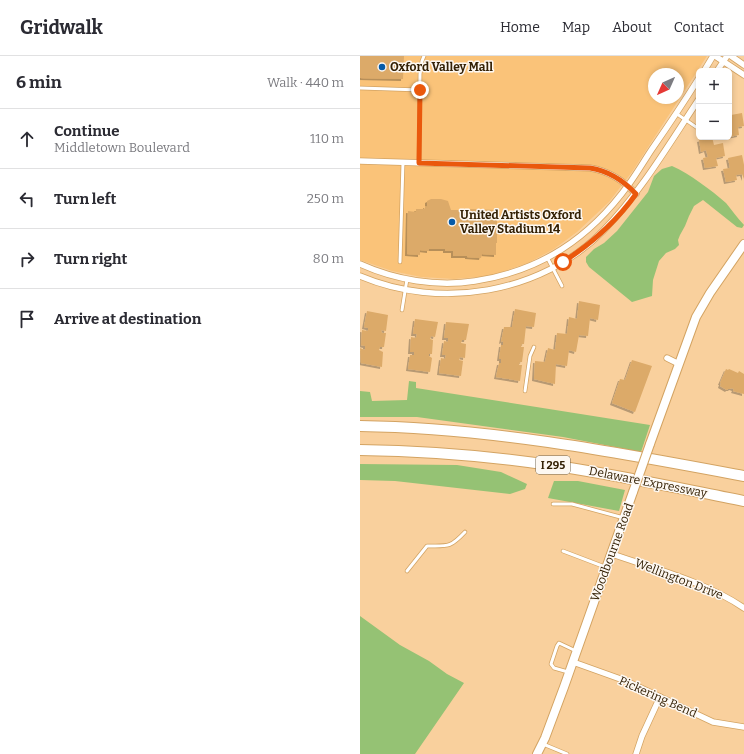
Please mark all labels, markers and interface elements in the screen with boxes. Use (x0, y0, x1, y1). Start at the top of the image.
text: Gridwalk (20, 16, 103, 39)
text: Home (500, 19, 540, 36)
text: Map (562, 19, 590, 36)
text: About (612, 19, 652, 36)
text: Contact (674, 19, 724, 36)
place label: Oxford Valley Mall (390, 60, 493, 74)
marker: Oxford Valley Mall (377, 62, 387, 72)
north arrow (648, 68, 684, 104)
map controls (696, 68, 732, 140)
button: + (696, 68, 732, 104)
text: 6 min (16, 72, 62, 93)
text: Walk · 440 m (267, 75, 344, 90)
route end (411, 81, 429, 99)
button: − (696, 104, 732, 140)
text: Continue (54, 122, 120, 140)
icon: ahead (16, 128, 38, 150)
text: 110 m (310, 131, 344, 146)
text: Middletown Boulevard (54, 140, 190, 155)
icon: left (16, 188, 38, 210)
text: Turn left (54, 190, 116, 208)
text: 250 m (307, 191, 344, 206)
place label: United Artists Oxford Valley Stadium 14 (460, 208, 582, 236)
marker: United Artists Oxford Valley Stadium 14 (447, 217, 457, 227)
icon: right (16, 248, 38, 270)
text: Turn right (54, 250, 127, 268)
text: 80 m (313, 251, 344, 266)
route start (554, 253, 572, 271)
icon: arrive (16, 308, 38, 330)
text: Arrive at destination (54, 310, 201, 328)
road number: I 295 (536, 456, 570, 474)
street label: Delaware Expressway (588, 464, 709, 500)
street label: Woodbourne Road (588, 501, 636, 603)
street label: Wellington Drive (633, 556, 725, 602)
street label: Pickering Bend (617, 674, 699, 720)

